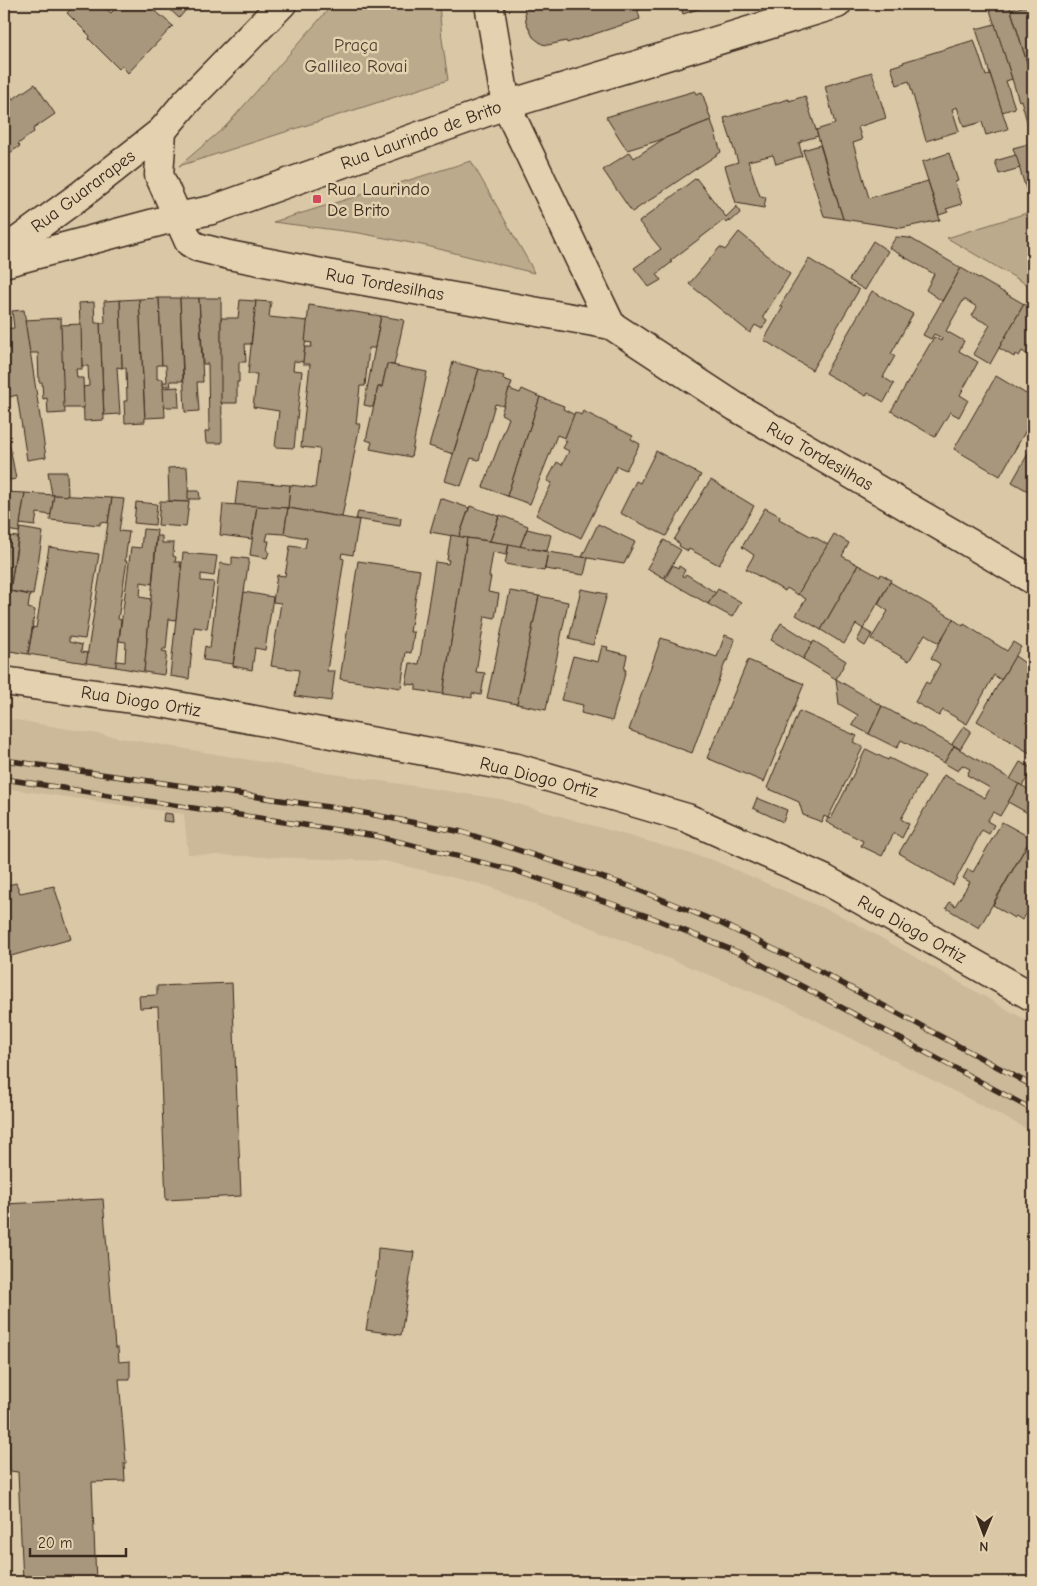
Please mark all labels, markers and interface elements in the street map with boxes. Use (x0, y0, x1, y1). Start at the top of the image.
park label: Praça Gallileo Rovai (304, 35, 408, 77)
street label: Rua Laurindo de Brito (338, 97, 505, 174)
street label: Rua Guararapes (27, 145, 139, 237)
place label: Rua Laurindo De Brito (327, 179, 430, 221)
marker: Rua Laurindo De Brito (311, 193, 323, 205)
street label: Rua Tordesilhas (324, 264, 446, 305)
street label: Rua Tordesilhas (763, 417, 877, 495)
street label: Rua Diogo Ortiz (80, 682, 203, 721)
street label: Rua Diogo Ortiz (478, 753, 600, 802)
street label: Rua Diogo Ortiz (854, 891, 970, 968)
north arrow (960, 1508, 1010, 1558)
scale bar (30, 1526, 126, 1558)
text: 20 m (38, 1534, 72, 1552)
text: N (979, 1538, 988, 1555)

